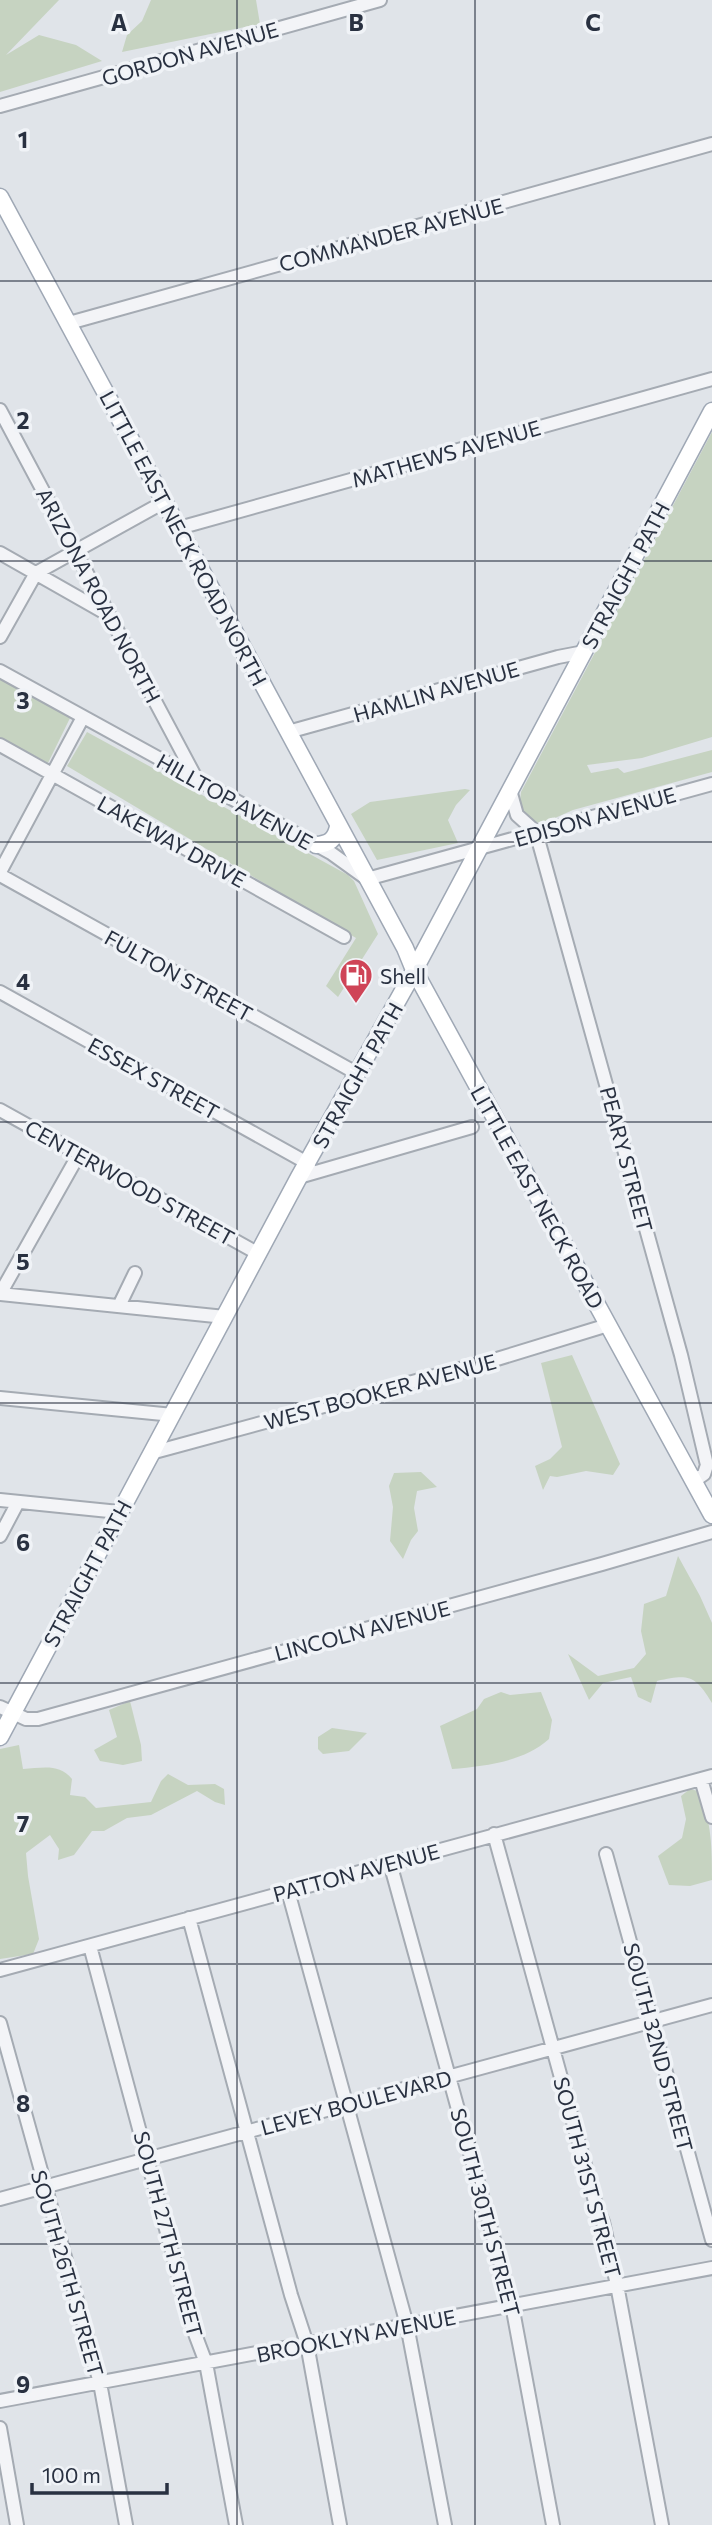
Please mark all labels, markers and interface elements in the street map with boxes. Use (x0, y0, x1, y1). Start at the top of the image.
text: B (348, 8, 364, 36)
text: C (585, 8, 601, 36)
street label: GORDON AVENUE (99, 16, 281, 90)
text: 1 (18, 125, 28, 153)
street label: COMMANDER AVENUE (276, 192, 506, 276)
street label: LITTLE EAST NECK ROAD NORTH (95, 386, 273, 690)
text: 2 (16, 406, 30, 434)
street label: MATHEWS AVENUE (349, 414, 543, 492)
street label: ARIZONA ROAD NORTH (32, 483, 166, 707)
street label: STRAIGHT PATH (576, 497, 674, 653)
street label: HAMLIN AVENUE (350, 655, 522, 727)
text: 3 (16, 686, 30, 714)
street label: HILLTOP AVENUE (153, 748, 317, 854)
street label: EDISON AVENUE (511, 781, 679, 851)
street label: LAKEWAY DRIVE (94, 790, 250, 892)
street label: FULTON STREET (101, 924, 257, 1026)
fuel station icon: Shell (337, 956, 375, 1005)
place label: Shell (380, 963, 426, 988)
text: 4 (16, 967, 30, 995)
street label: STRAIGHT PATH (307, 998, 407, 1152)
street label: ESSEX STREET (84, 1032, 224, 1124)
street label: LITTLE EAST NECK ROAD (466, 1081, 610, 1313)
street label: PEARY STREET (596, 1084, 658, 1234)
street label: CENTERWOOD STREET (21, 1114, 239, 1250)
text: 5 (16, 1247, 30, 1275)
street label: WEST BOOKER AVENUE (261, 1348, 499, 1434)
street label: STRAIGHT PATH (38, 1495, 136, 1651)
text: 6 (16, 1528, 30, 1556)
street label: LINCOLN AVENUE (272, 1595, 452, 1665)
text: 7 (17, 1809, 29, 1837)
street label: PATTON AVENUE (270, 1838, 442, 1906)
street label: SOUTH 32ND STREET (619, 1940, 699, 2154)
street label: LEVEY BOULEVARD (258, 2064, 454, 2140)
street label: SOUTH 31ST STREET (549, 2074, 627, 2280)
text: 8 (16, 2089, 30, 2117)
street label: SOUTH 30TH STREET (446, 2105, 526, 2319)
street label: SOUTH 27TH STREET (130, 2128, 208, 2340)
street label: SOUTH 26TH STREET (27, 2167, 109, 2379)
street label: BROOKLYN AVENUE (254, 2303, 458, 2367)
text: 9 (16, 2370, 30, 2398)
scale bar (32, 2452, 166, 2496)
text: 100 m (42, 2462, 101, 2487)

